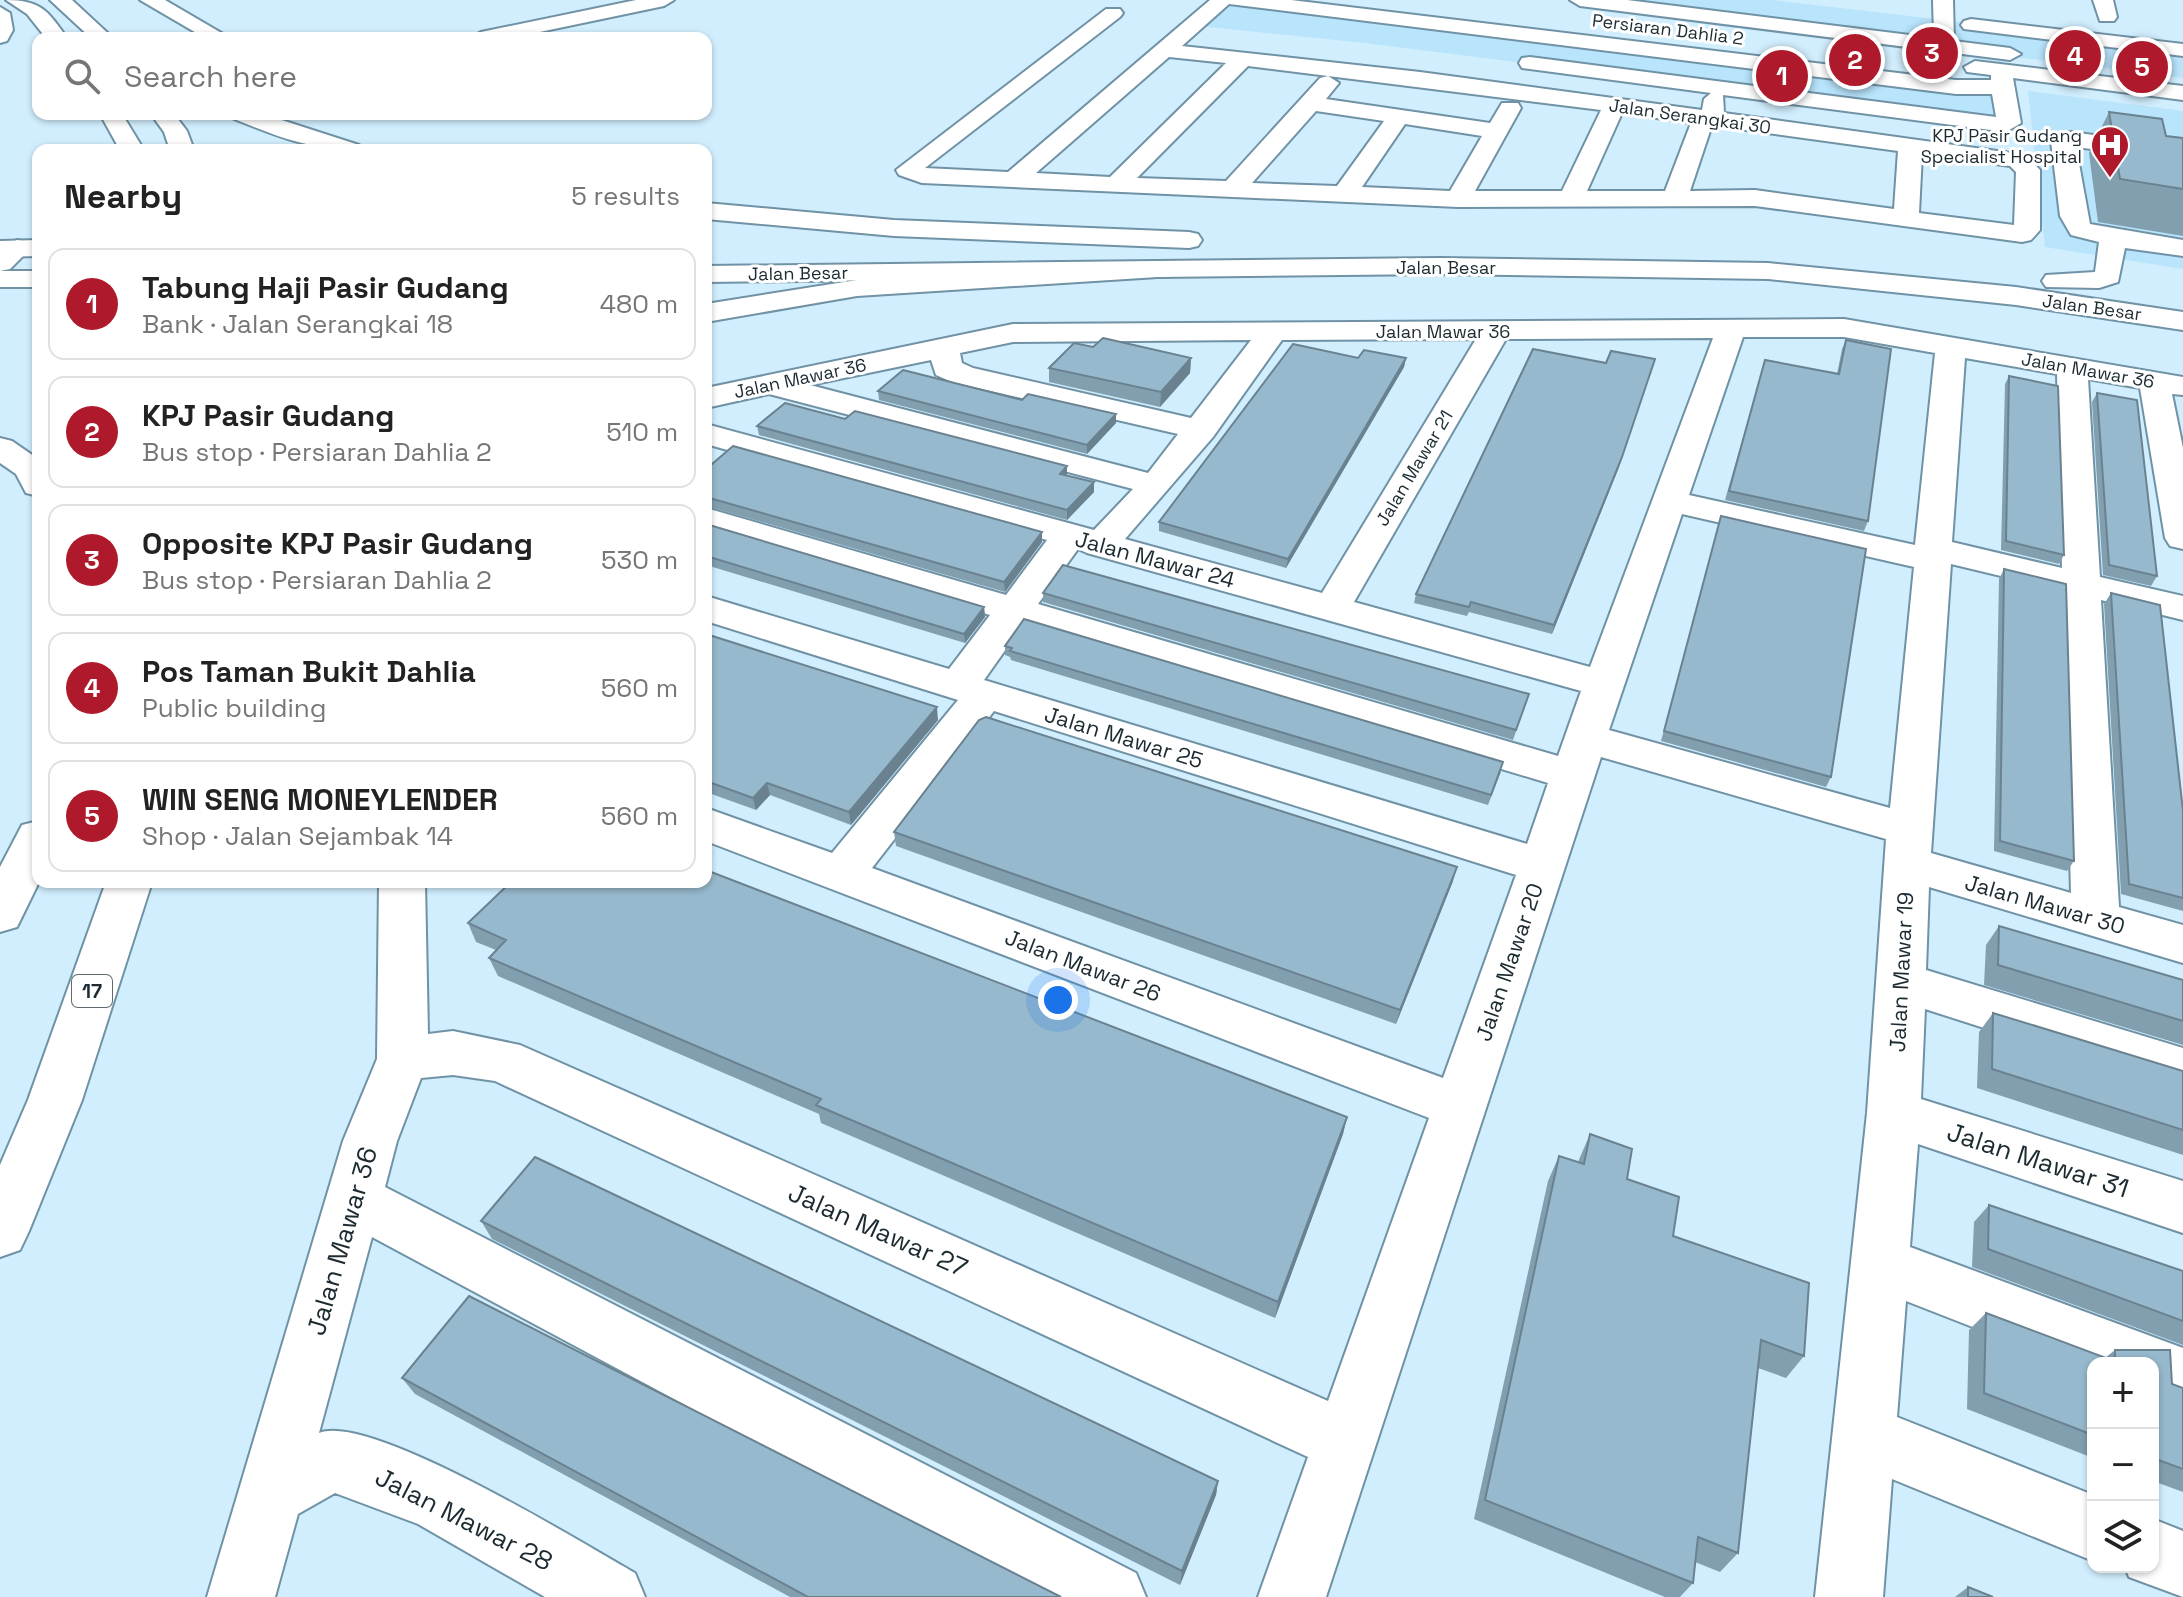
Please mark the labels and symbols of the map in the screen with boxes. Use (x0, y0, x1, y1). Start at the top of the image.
street label: Persiaran Dahlia 2 (1591, 8, 1745, 50)
pin: 3 (1906, 23, 1958, 83)
pin: 4 (2049, 26, 2101, 86)
pin: 2 (1829, 30, 1881, 90)
pin: 5 (2116, 37, 2168, 97)
pin: 1 (1756, 46, 1808, 106)
street label: Jalan Serangkai 30 (1608, 93, 1772, 139)
place label: KPJ Pasir Gudang Specialist Hospital (1921, 124, 2082, 168)
hospital icon: KPJ Pasir Gudang Specialist Hospital (2089, 124, 2131, 179)
street label: Jalan Besar (1396, 256, 1496, 279)
street label: Jalan Besar (748, 261, 848, 285)
street label: Jalan Besar (2041, 289, 2143, 325)
street label: Jalan Mawar 36 (1376, 320, 1510, 343)
street label: Jalan Mawar 36 (2020, 347, 2156, 393)
street label: Jalan Mawar 36 (732, 353, 868, 403)
street label: Jalan Mawar 21 (1370, 406, 1458, 530)
street label: Jalan Mawar 24 (1072, 524, 1238, 594)
street label: Jalan Mawar 25 (1041, 700, 1207, 774)
street label: Jalan Mawar 30 (1962, 868, 2128, 940)
street label: Jalan Mawar 20 (1469, 879, 1549, 1045)
street label: Jalan Mawar 19 (1883, 891, 1919, 1053)
street label: Jalan Mawar 26 (1001, 922, 1165, 1008)
road number: 17 (72, 975, 112, 1007)
your location (1038, 980, 1078, 1020)
street label: Jalan Mawar 31 (1943, 1115, 2133, 1205)
street label: Jalan Mawar 36 (299, 1143, 385, 1339)
street label: Jalan Mawar 27 (783, 1175, 973, 1285)
street label: Jalan Mawar 28 (370, 1460, 558, 1578)

